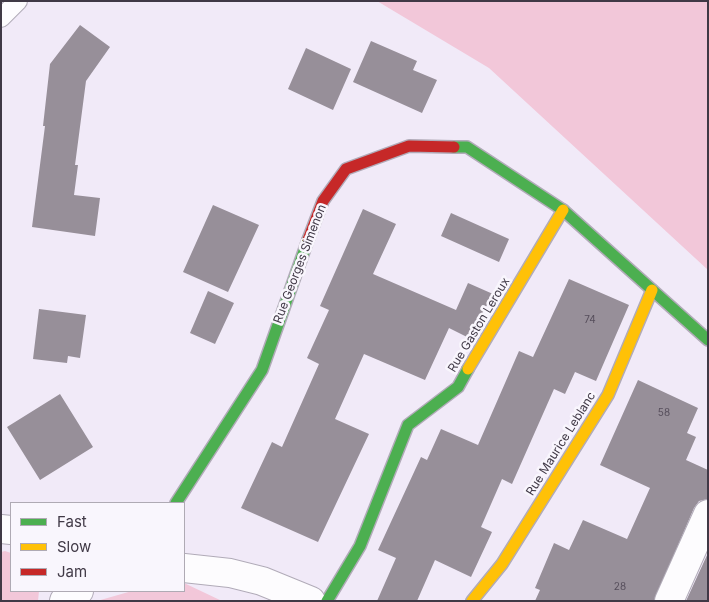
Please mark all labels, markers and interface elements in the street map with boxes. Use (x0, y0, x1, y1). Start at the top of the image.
street label: Rue Georges Simenon (271, 203, 329, 325)
street label: Rue Gaston Leroux (445, 275, 513, 375)
house number: 74 (584, 314, 596, 326)
street label: Rue Maurice Leblanc (523, 390, 599, 498)
house number: 58 (658, 407, 670, 419)
legend (10, 502, 185, 592)
text: Fast (57, 512, 87, 531)
text: Slow (57, 537, 91, 556)
text: Jam (57, 562, 87, 581)
house number: 28 (614, 581, 626, 593)

